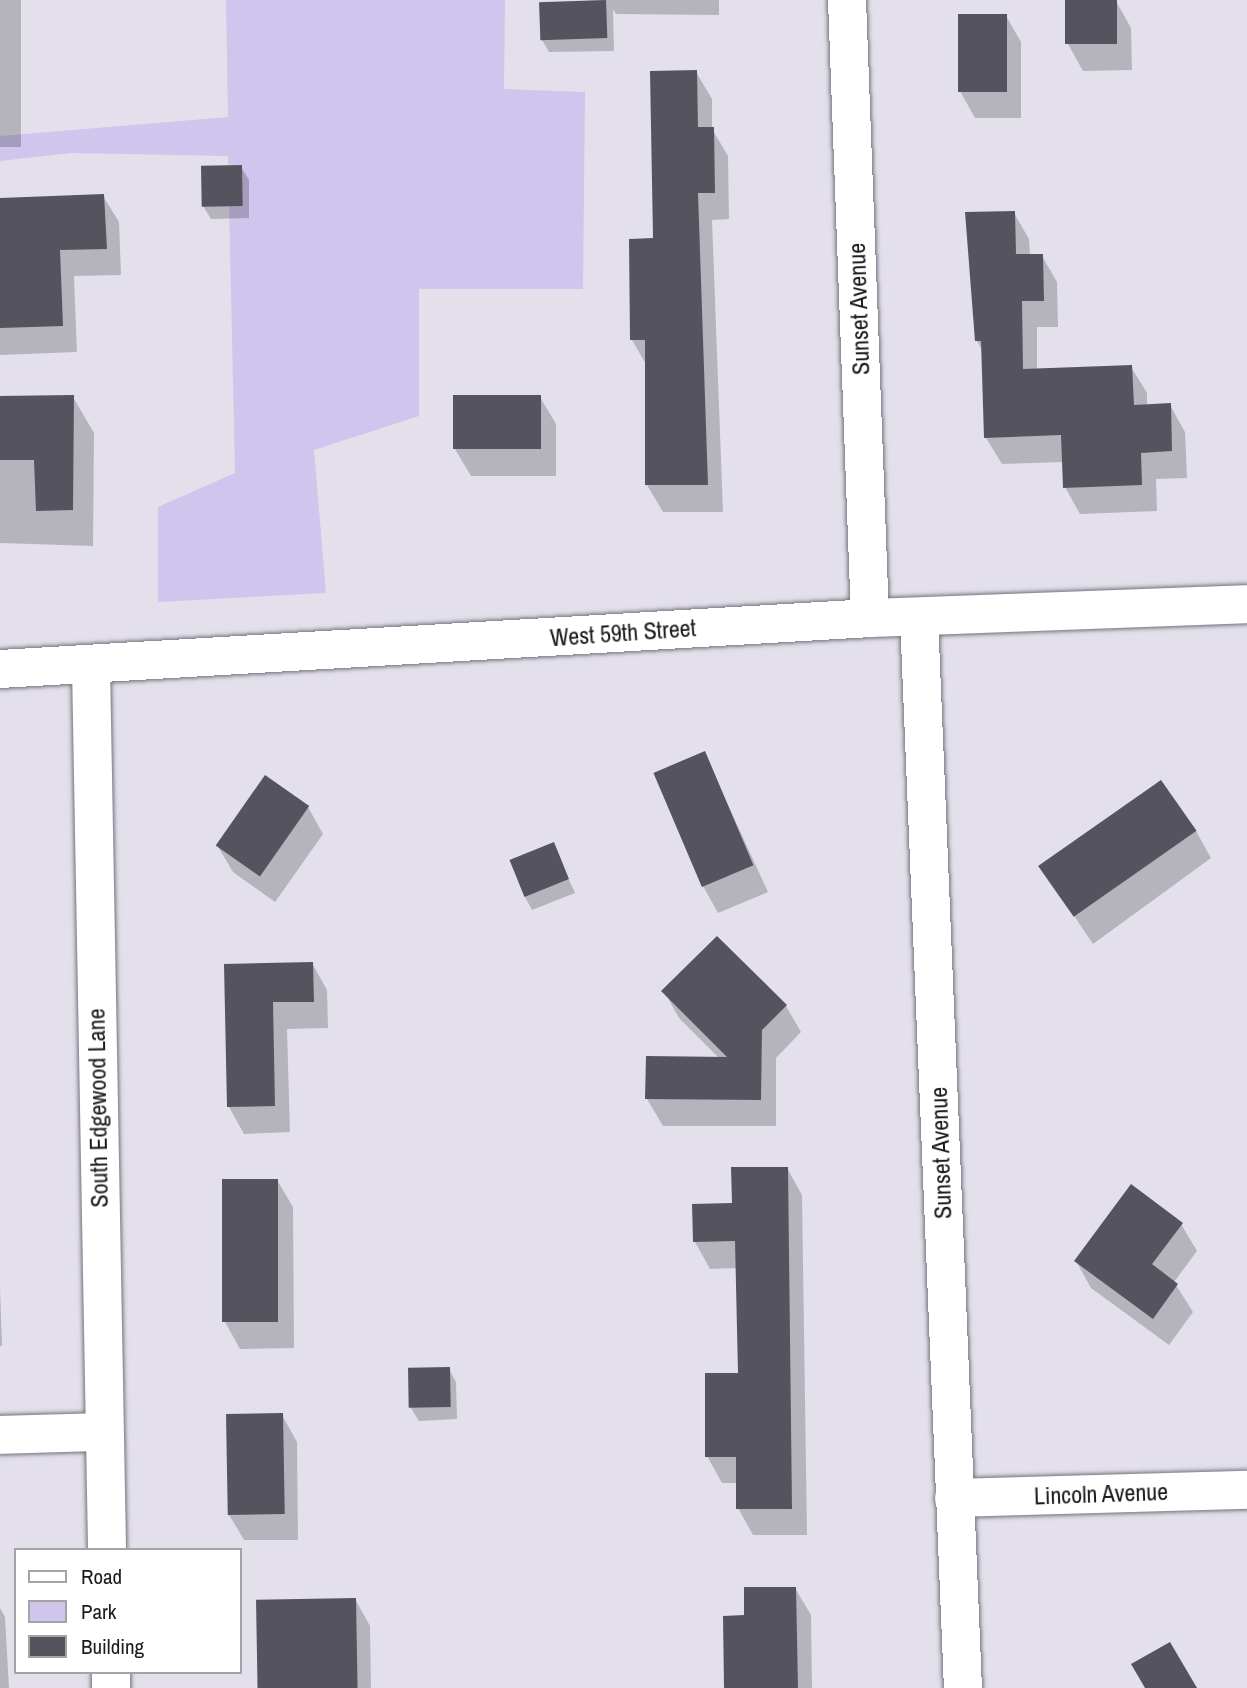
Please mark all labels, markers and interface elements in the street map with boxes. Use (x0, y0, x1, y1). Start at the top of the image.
street label: Sunset Avenue (842, 242, 876, 376)
street label: West 59th Street (549, 614, 697, 652)
street label: South Edgewood Lane (82, 1008, 114, 1208)
street label: Sunset Avenue (924, 1086, 958, 1220)
street label: Lincoln Avenue (1033, 1477, 1169, 1511)
legend (14, 1548, 242, 1674)
text: Road (81, 1562, 122, 1591)
text: Park (81, 1597, 116, 1626)
text: Building (81, 1632, 144, 1661)

